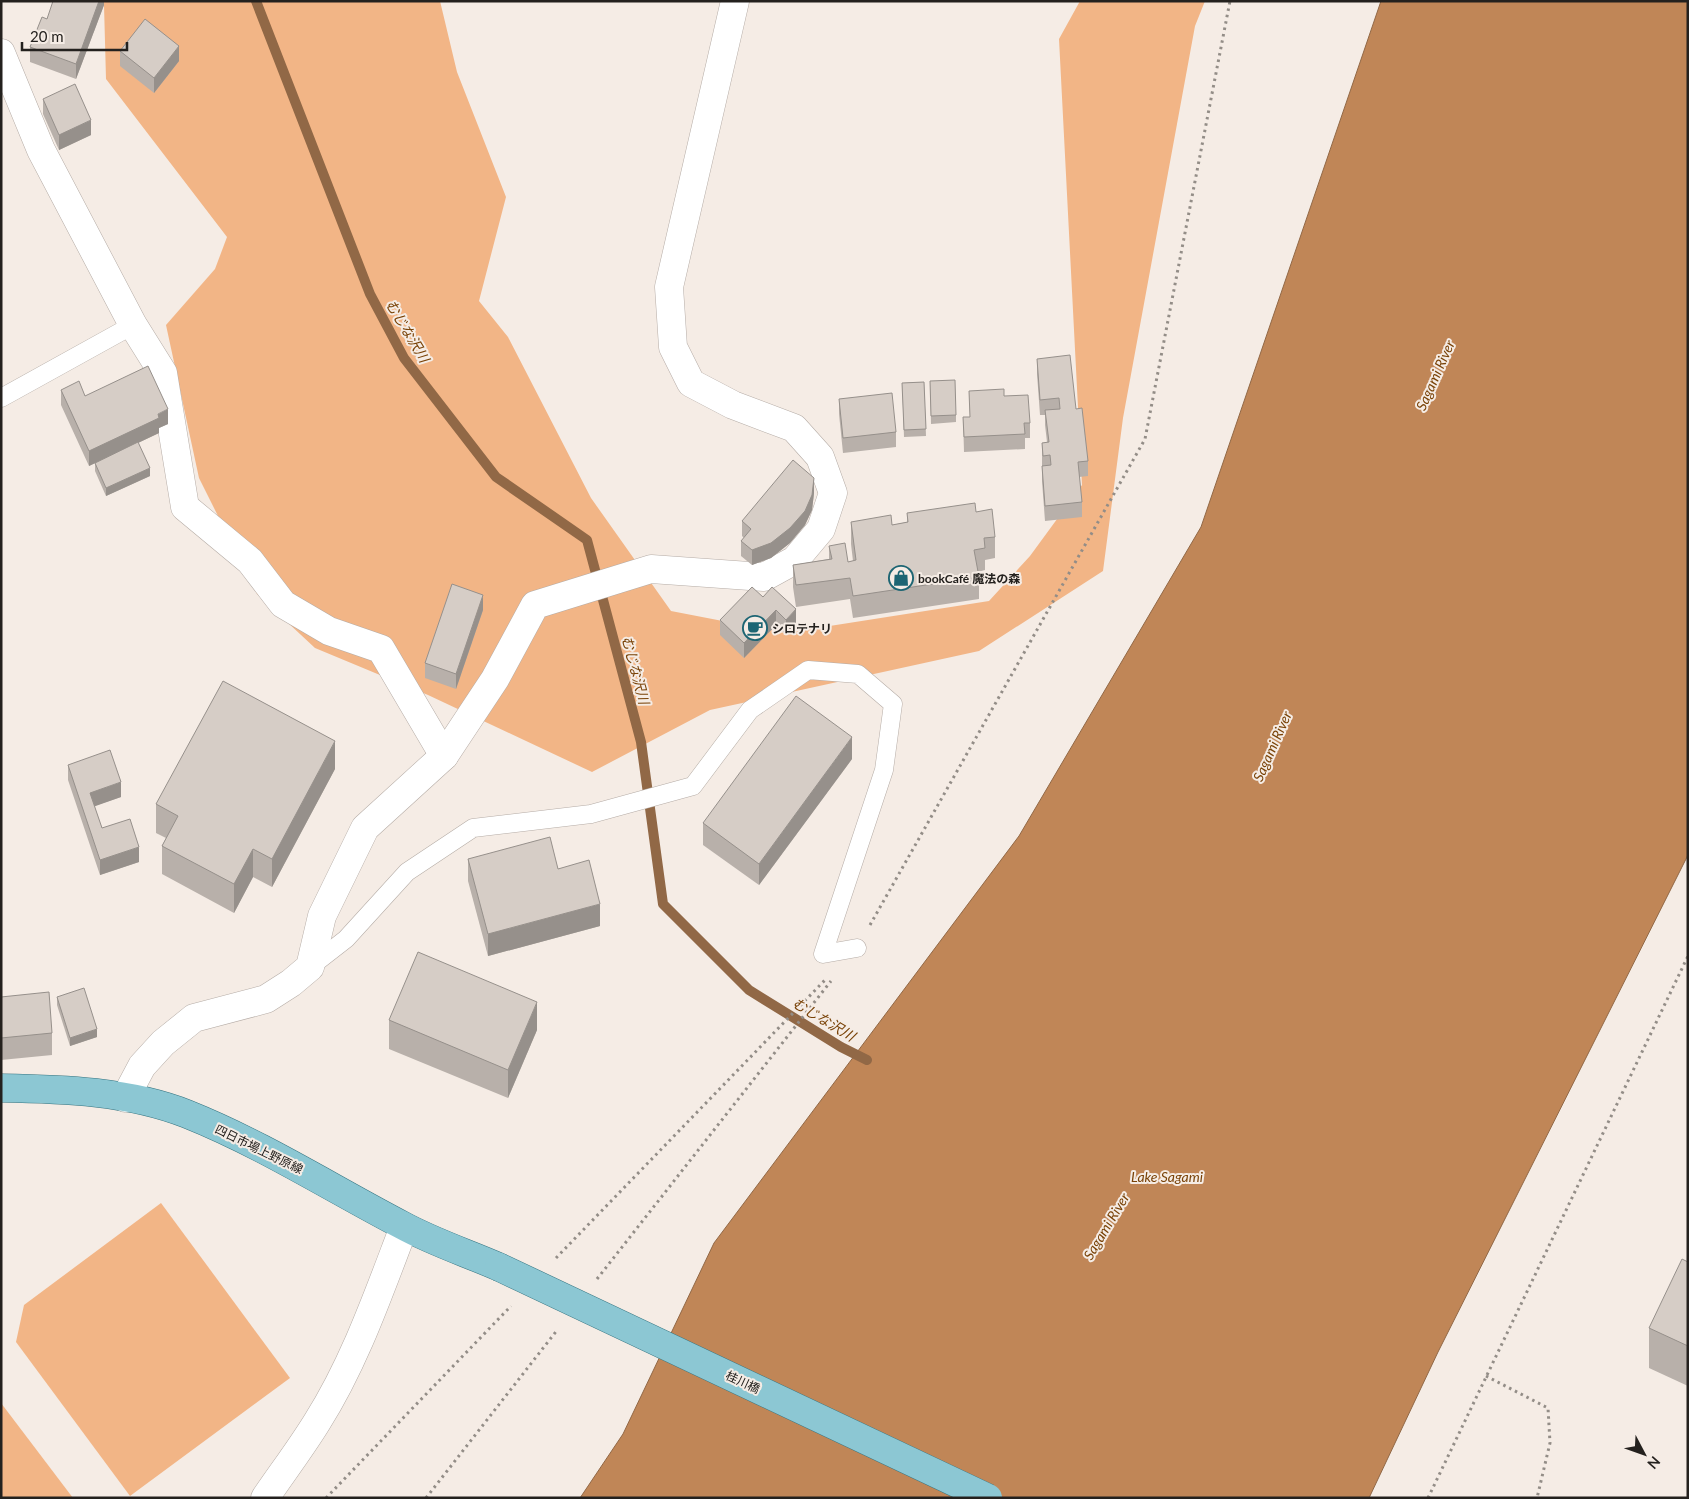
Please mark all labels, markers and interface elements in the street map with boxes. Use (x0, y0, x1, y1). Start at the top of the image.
scale bar (22, 20, 128, 52)
text: 20 m (30, 27, 64, 45)
water label: むじな沢川 (383, 297, 434, 367)
water label: Sagami River (1412, 337, 1458, 413)
shop icon: bookCafé 魔法の森 (888, 565, 914, 591)
place label: bookCafé 魔法の森 (918, 571, 1020, 586)
cafe icon: シロテナリ (742, 615, 768, 641)
place label: シロテナリ (772, 621, 832, 636)
water label: むじな沢川 (619, 634, 654, 708)
water label: Sagami River (1249, 708, 1295, 784)
water label: むじな沢川 (790, 994, 860, 1045)
street label: 四日市場上野原線 (213, 1121, 305, 1177)
water label: Lake Sagami (1131, 1168, 1204, 1185)
water label: Sagami River (1079, 1189, 1133, 1262)
street label: 桂川橋 (724, 1368, 762, 1396)
north arrow (1619, 1429, 1669, 1479)
text: N (1644, 1453, 1664, 1473)

